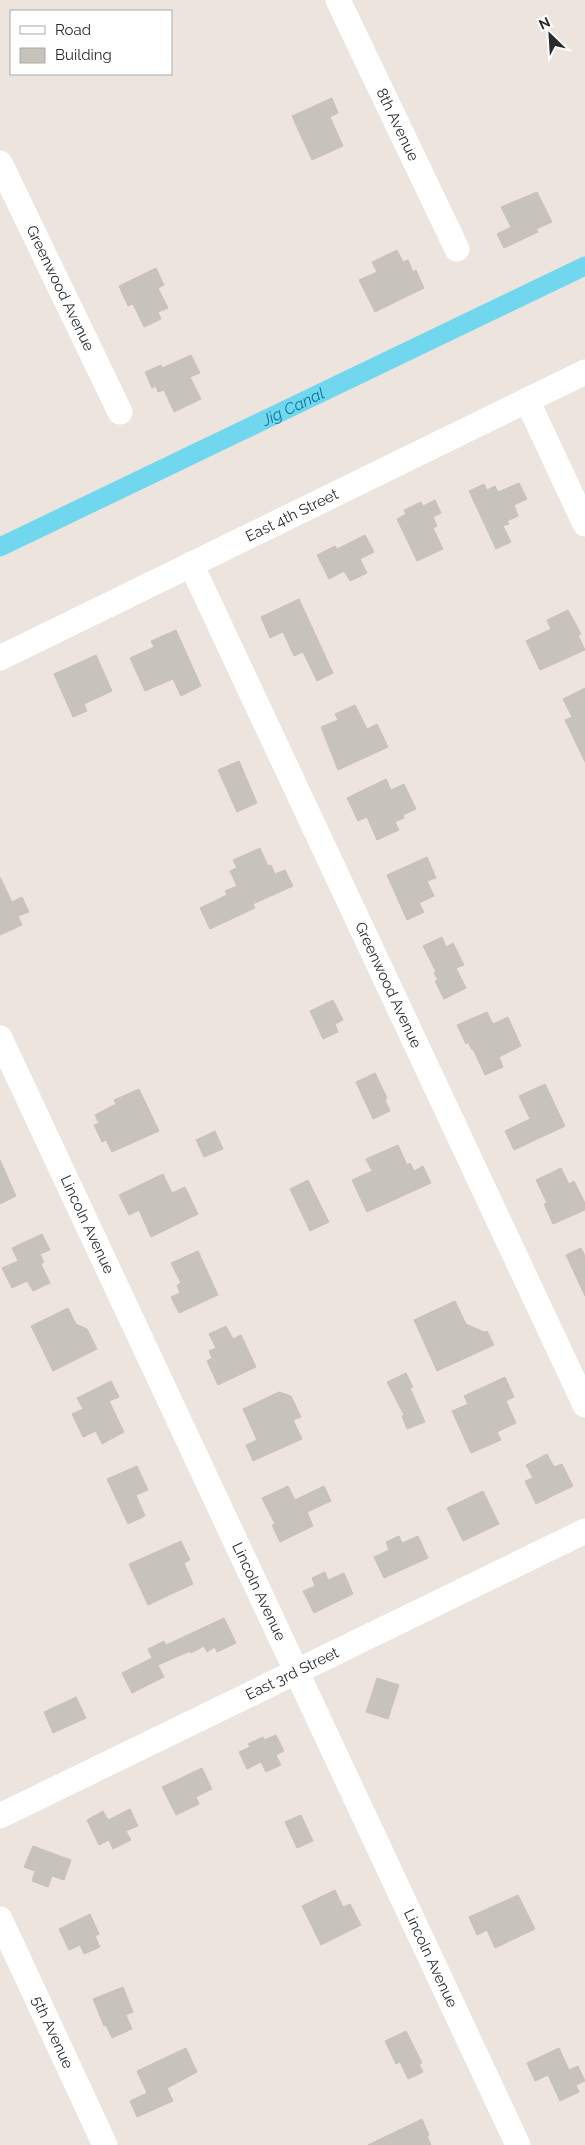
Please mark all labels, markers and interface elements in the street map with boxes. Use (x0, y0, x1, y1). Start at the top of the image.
legend (10, 10, 172, 75)
north arrow (525, 10, 575, 60)
text: N (536, 14, 553, 33)
text: Road (55, 21, 91, 39)
text: Building (55, 46, 112, 64)
street label: 8th Avenue (372, 85, 423, 164)
street label: Greenwood Avenue (22, 223, 98, 354)
water label: Jig Canal (258, 384, 328, 430)
street label: East 4th Street (243, 485, 341, 545)
street label: Greenwood Avenue (351, 919, 426, 1051)
street label: Lincoln Avenue (57, 1172, 118, 1277)
street label: Lincoln Avenue (228, 1539, 290, 1644)
street label: East 3rd Street (243, 1643, 342, 1704)
street label: Lincoln Avenue (400, 1906, 461, 2011)
street label: 5th Avenue (28, 1993, 77, 2072)

